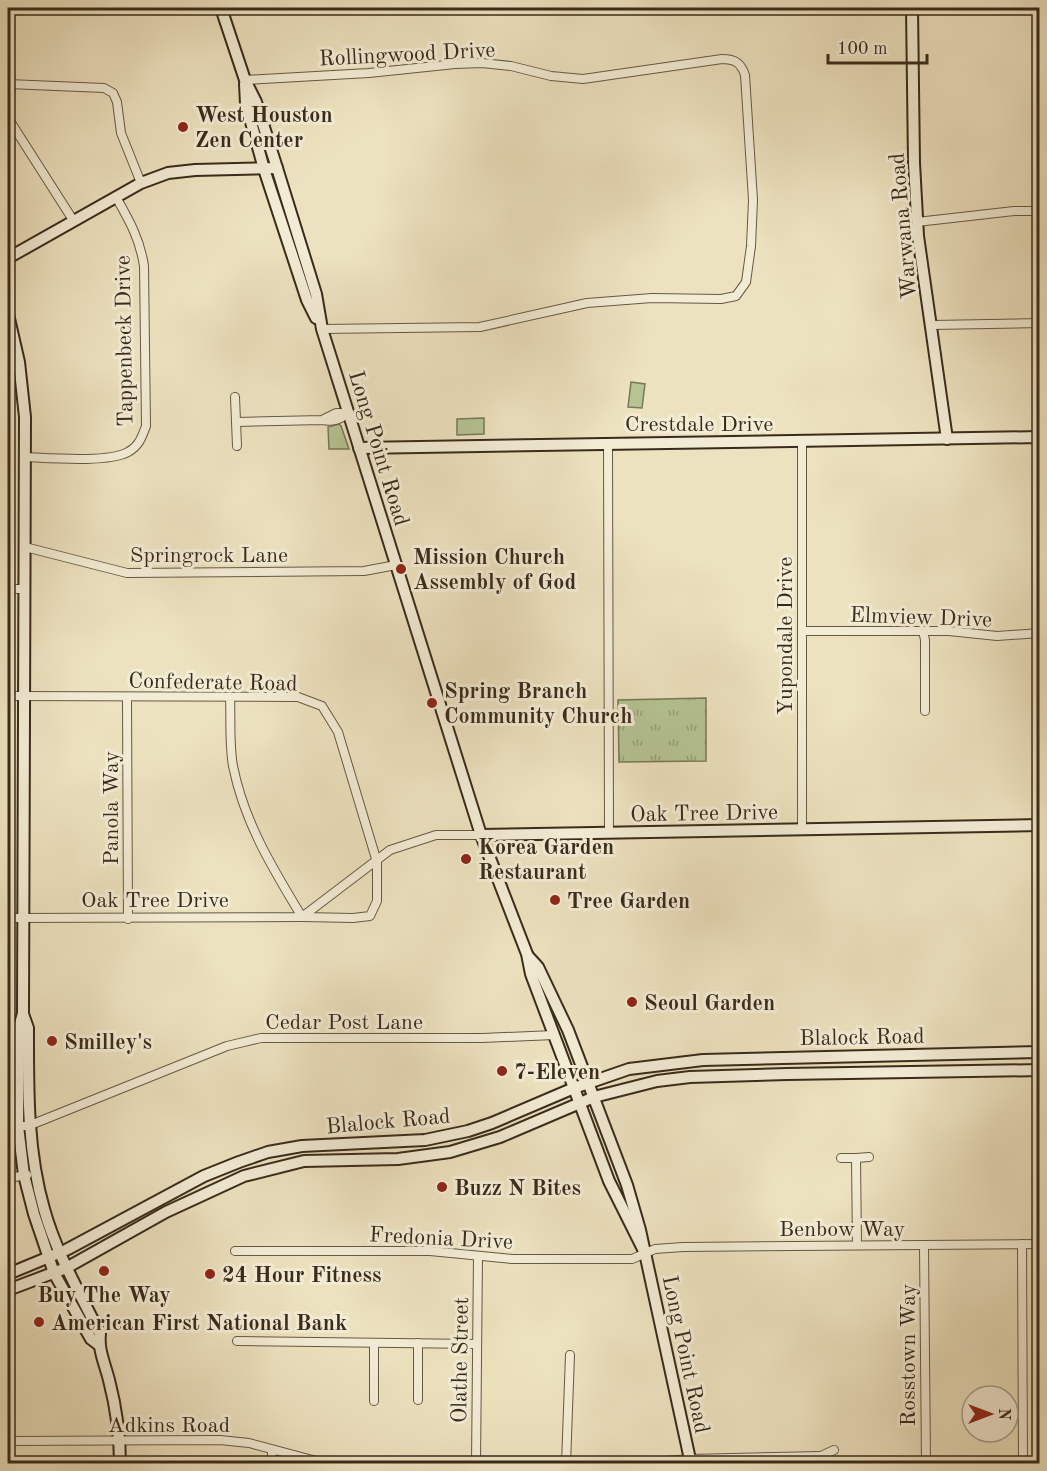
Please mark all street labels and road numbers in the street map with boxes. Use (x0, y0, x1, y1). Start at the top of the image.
street label: Rollingwood Drive (318, 39, 496, 71)
street label: Warwana Road (887, 152, 921, 300)
street label: Tappenbeck Drive (113, 255, 137, 427)
street label: Long Point Road (344, 368, 412, 529)
street label: Crestdale Drive (625, 414, 773, 436)
street label: Springrock Lane (130, 545, 288, 567)
street label: Yupondale Drive (775, 557, 797, 715)
street label: Elmview Drive (849, 605, 992, 631)
street label: Confederate Road (128, 671, 298, 695)
street label: Panola Way (101, 750, 123, 865)
street label: Oak Tree Drive (630, 802, 778, 826)
street label: Oak Tree Drive (81, 890, 229, 912)
street label: Cedar Post Lane (265, 1012, 423, 1034)
street label: Blalock Road (799, 1026, 925, 1050)
street label: Blalock Road (325, 1106, 451, 1138)
street label: Benbow Way (779, 1219, 905, 1241)
street label: Fredonia Drive (368, 1224, 513, 1254)
street label: Long Point Road (658, 1273, 713, 1435)
street label: Rosstown Way (898, 1283, 920, 1427)
street label: Olathe Street (449, 1297, 473, 1423)
street label: Adkins Road (108, 1415, 230, 1437)

